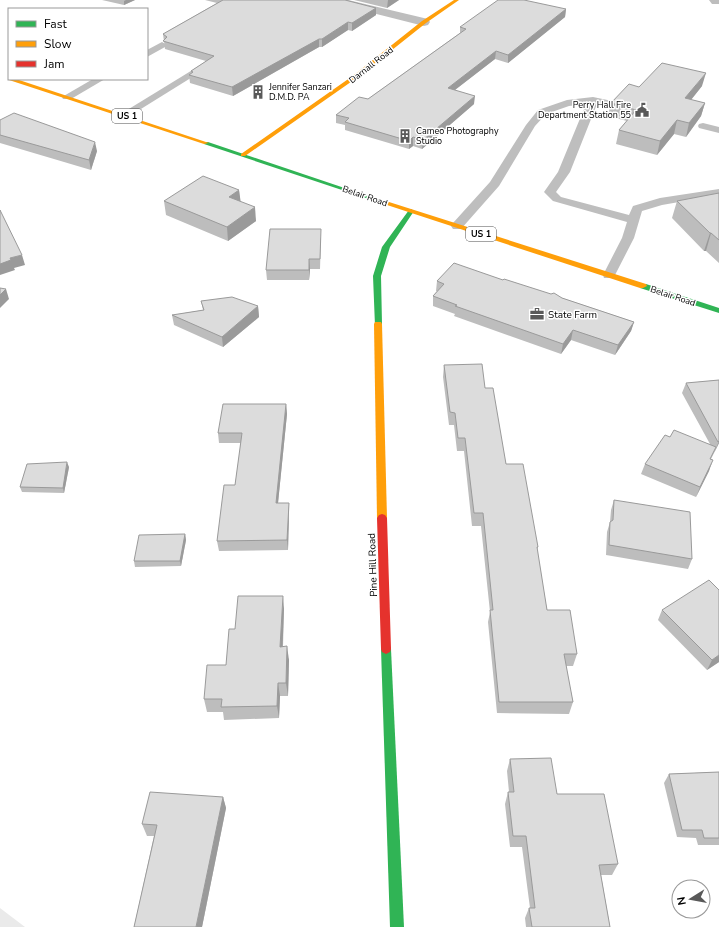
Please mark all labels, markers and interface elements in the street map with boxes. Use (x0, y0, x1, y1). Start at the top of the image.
legend (8, 8, 148, 80)
text: Fast (44, 16, 67, 32)
text: Slow (44, 36, 72, 52)
street label: Darnall Road (346, 44, 396, 86)
text: Jam (43, 56, 65, 72)
place label: Jennifer Sanzari D.M.D. PA (268, 81, 332, 103)
building icon: Jennifer Sanzari D.M.D. PA (250, 84, 266, 100)
place label: Perry Hall Fire Department Station 55 (538, 99, 631, 121)
public building icon: Perry Hall Fire Department Station 55 (634, 102, 650, 118)
road number: US 1 (112, 109, 142, 123)
place label: Cameo Photography Studio (416, 125, 499, 147)
building icon: Cameo Photography Studio (397, 128, 413, 144)
street label: Belair Road (341, 183, 389, 209)
road number: US 1 (466, 227, 496, 241)
street label: Belair Road (649, 283, 697, 309)
office icon: State Farm (529, 306, 545, 322)
place label: State Farm (548, 308, 597, 322)
street label: Pine Hill Road (365, 533, 381, 597)
north arrow (671, 879, 711, 919)
text: N (674, 895, 690, 906)

